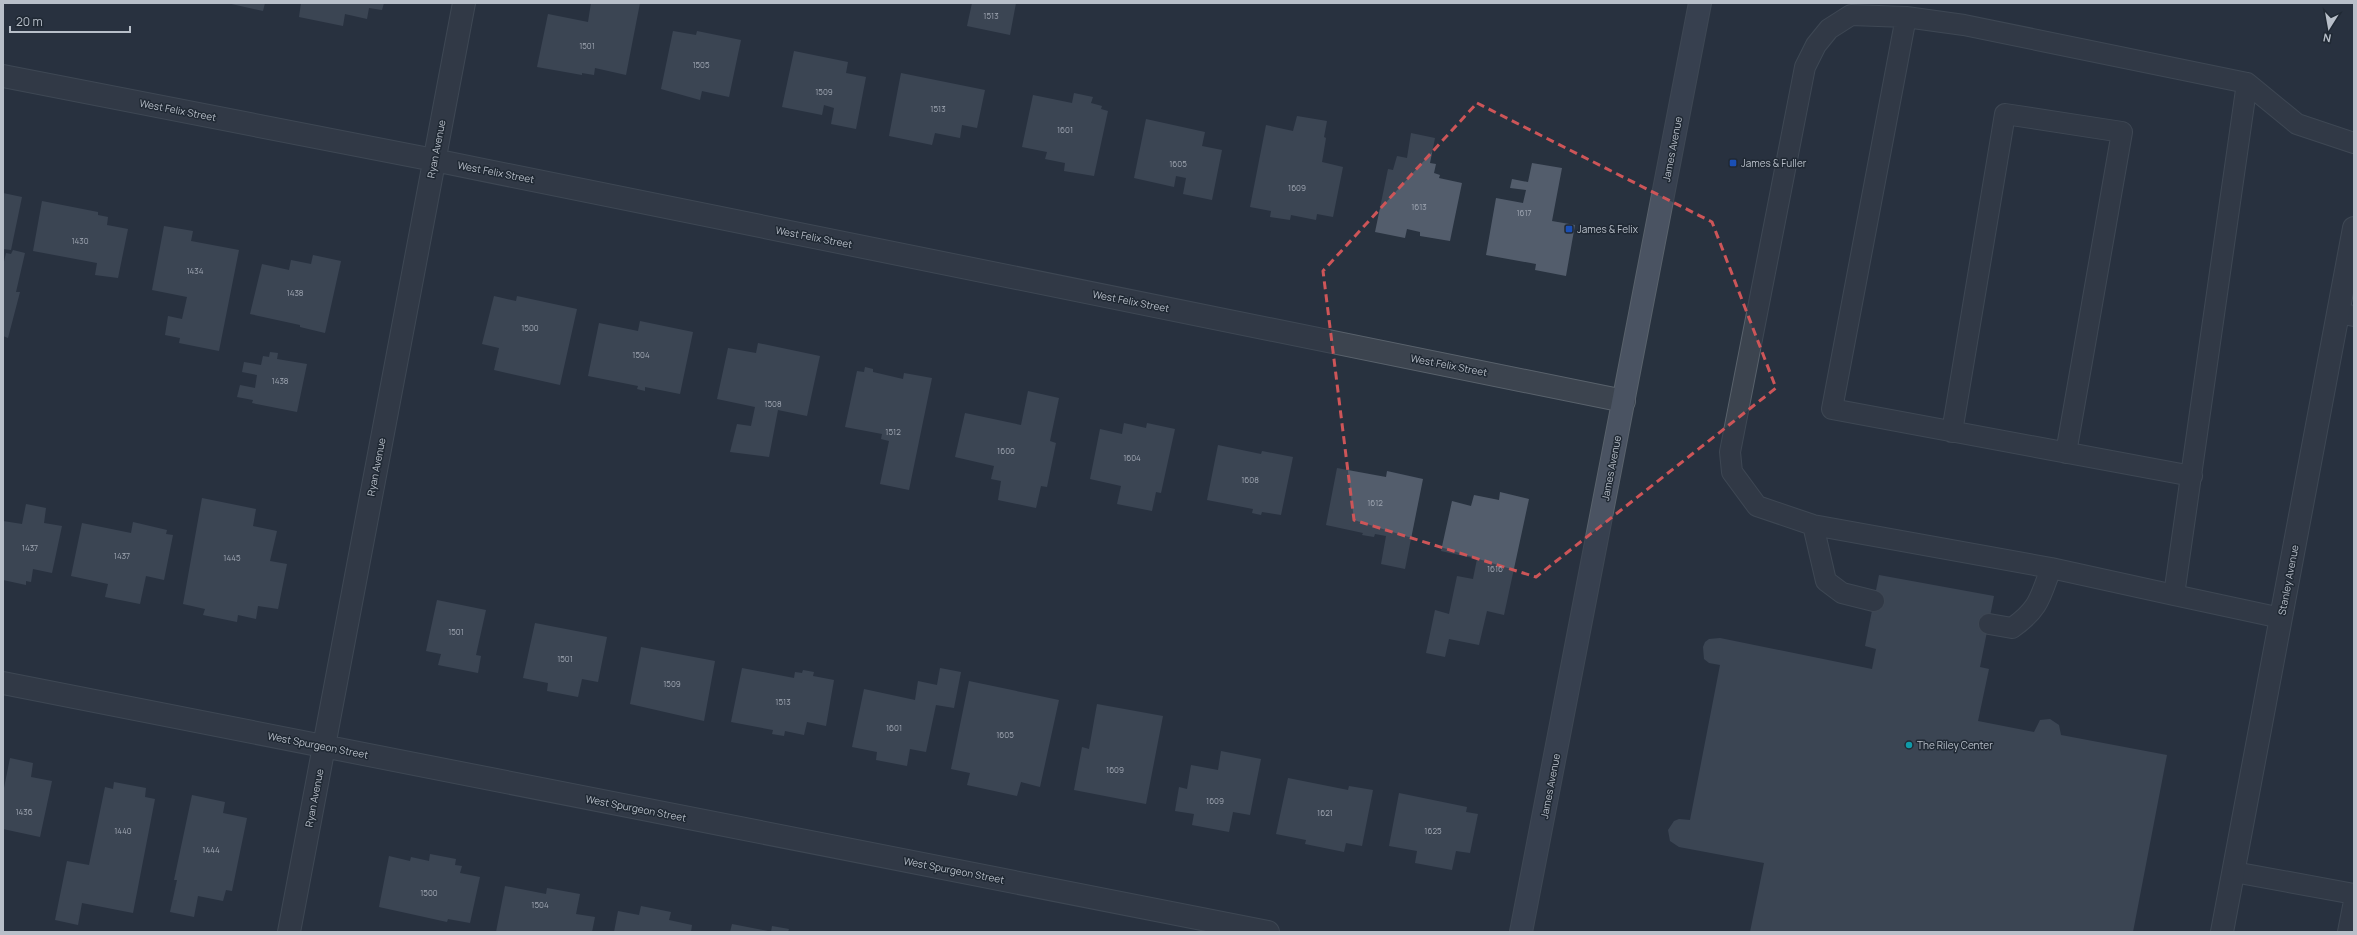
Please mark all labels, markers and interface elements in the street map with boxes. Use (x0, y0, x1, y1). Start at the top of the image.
scale bar (10, 8, 130, 34)
north arrow (2309, 8, 2349, 48)
house number: 1513 (983, 10, 999, 21)
text: 20 m (16, 13, 43, 30)
text: N (2322, 30, 2332, 46)
house number: 1501 (579, 40, 595, 51)
house number: 1505 (692, 59, 710, 70)
house number: 1509 (815, 86, 833, 97)
street label: West Felix Street (138, 96, 218, 124)
house number: 1513 (930, 103, 946, 114)
street label: James Avenue (1659, 115, 1685, 183)
street label: Ryan Avenue (423, 119, 449, 179)
house number: 1601 (1057, 124, 1073, 135)
place label: James & Fuller (1741, 156, 1807, 170)
street label: West Felix Street (456, 158, 536, 186)
house number: 1605 (1169, 158, 1187, 169)
marker: James & Fuller (1728, 158, 1738, 168)
house number: 1609 (1288, 182, 1306, 193)
house number: 1613 (1411, 201, 1427, 212)
house number: 1617 (1516, 207, 1532, 218)
place label: James & Felix (1577, 222, 1639, 236)
street label: West Felix Street (774, 223, 854, 251)
marker: James & Felix (1564, 224, 1574, 234)
house number: 1430 (71, 235, 89, 246)
house number: 1434 (187, 265, 204, 276)
house number: 1438 (287, 287, 304, 298)
street label: West Felix Street (1091, 287, 1171, 315)
house number: 1500 (521, 322, 539, 333)
house number: 1504 (632, 349, 650, 360)
street label: West Felix Street (1409, 351, 1489, 379)
house number: 1438 (272, 375, 289, 386)
house number: 1508 (764, 398, 782, 409)
house number: 1512 (885, 426, 901, 437)
street label: James Avenue (1598, 434, 1624, 502)
street label: Ryan Avenue (363, 437, 389, 497)
house number: 1600 (997, 445, 1015, 456)
house number: 1604 (1123, 452, 1141, 463)
house number: 1608 (1241, 474, 1259, 485)
house number: 1612 (1367, 497, 1383, 508)
house number: 1437 (22, 542, 38, 553)
street label: Stanley Avenue (2274, 544, 2302, 616)
house number: 1437 (114, 550, 130, 561)
house number: 1445 (223, 552, 241, 563)
house number: 1616 (1487, 563, 1503, 574)
house number: 1501 (448, 626, 464, 637)
house number: 1501 (557, 653, 573, 664)
house number: 1509 (663, 678, 681, 689)
house number: 1513 (775, 696, 791, 707)
house number: 1601 (886, 722, 902, 733)
street label: West Spurgeon Street (266, 728, 370, 762)
house number: 1605 (996, 729, 1014, 740)
place label: The Riley Center (1917, 738, 1993, 752)
marker: The Riley Center (1904, 740, 1914, 750)
street label: James Avenue (1537, 752, 1563, 820)
house number: 1609 (1106, 764, 1124, 775)
street label: Ryan Avenue (301, 768, 327, 828)
street label: West Spurgeon Street (584, 791, 688, 825)
house number: 1609 (1206, 795, 1224, 806)
house number: 1436 (15, 806, 33, 817)
house number: 1621 (1317, 807, 1333, 818)
house number: 1440 (114, 825, 132, 836)
house number: 1625 (1424, 825, 1442, 836)
house number: 1444 (202, 844, 220, 855)
street label: West Spurgeon Street (902, 853, 1006, 887)
house number: 1500 (420, 887, 438, 898)
house number: 1504 (531, 899, 549, 910)

